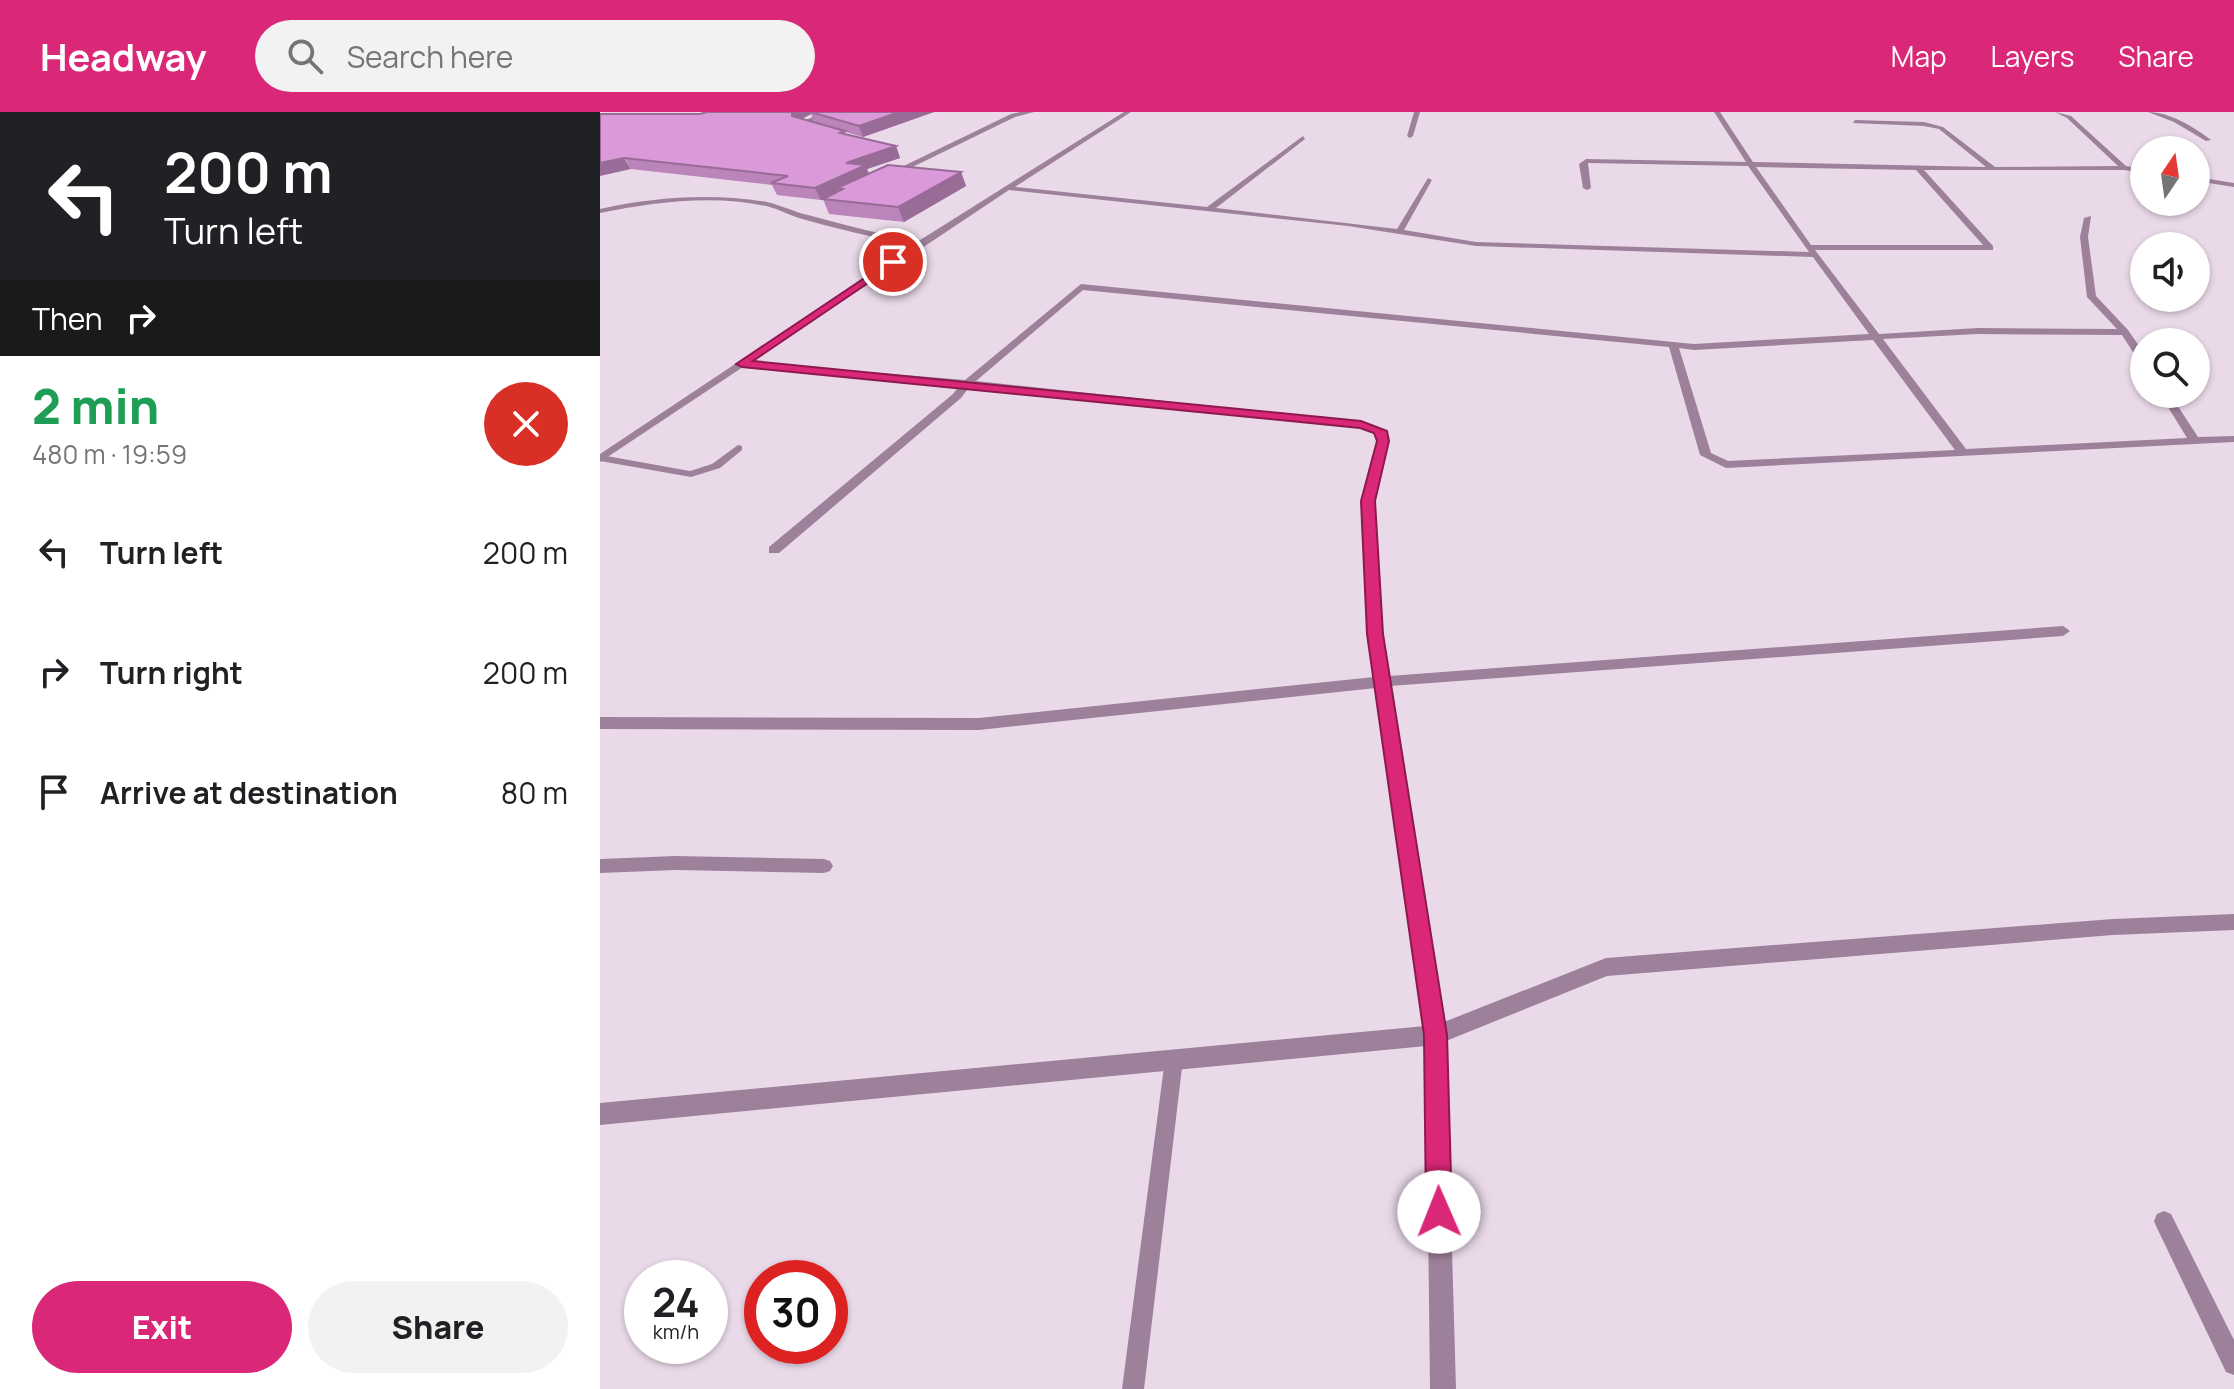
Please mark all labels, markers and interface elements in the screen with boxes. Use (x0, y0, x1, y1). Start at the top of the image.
search box (255, 20, 815, 92)
text: Headway (40, 30, 207, 82)
icon: search (283, 34, 327, 78)
text: Search here (347, 36, 513, 77)
text: Map (1891, 37, 1947, 75)
text: Layers (1991, 37, 2074, 75)
text: Share (2118, 37, 2194, 75)
text: 200 m (164, 133, 333, 210)
north arrow (2130, 136, 2210, 216)
map controls (2130, 136, 2210, 408)
icon: left (32, 144, 136, 248)
text: Turn left (164, 206, 303, 255)
pin (859, 228, 927, 296)
button: sound (2130, 232, 2210, 312)
icon: arrive (871, 240, 915, 284)
icon: right (119, 296, 163, 340)
text: Then (32, 298, 103, 339)
button: search (2130, 328, 2210, 408)
text: 2 min (32, 373, 159, 438)
button: close (484, 382, 568, 466)
text: 480 m · 19:59 (32, 436, 187, 472)
icon: left (32, 530, 76, 574)
text: Turn left (100, 532, 223, 573)
text: 200 m (483, 532, 568, 573)
icon: right (32, 650, 76, 694)
text: Turn right (100, 652, 243, 693)
text: 200 m (483, 652, 568, 693)
icon: arrive (32, 770, 76, 814)
text: Arrive at destination (100, 772, 398, 813)
text: 80 m (501, 772, 568, 813)
position arrow (1397, 1170, 1481, 1254)
speed limit sign: 30 (744, 1260, 848, 1364)
text: 24 (652, 1274, 700, 1329)
button: Exit (32, 1281, 292, 1373)
button: Share (308, 1281, 568, 1373)
text: km/h (653, 1318, 699, 1345)

